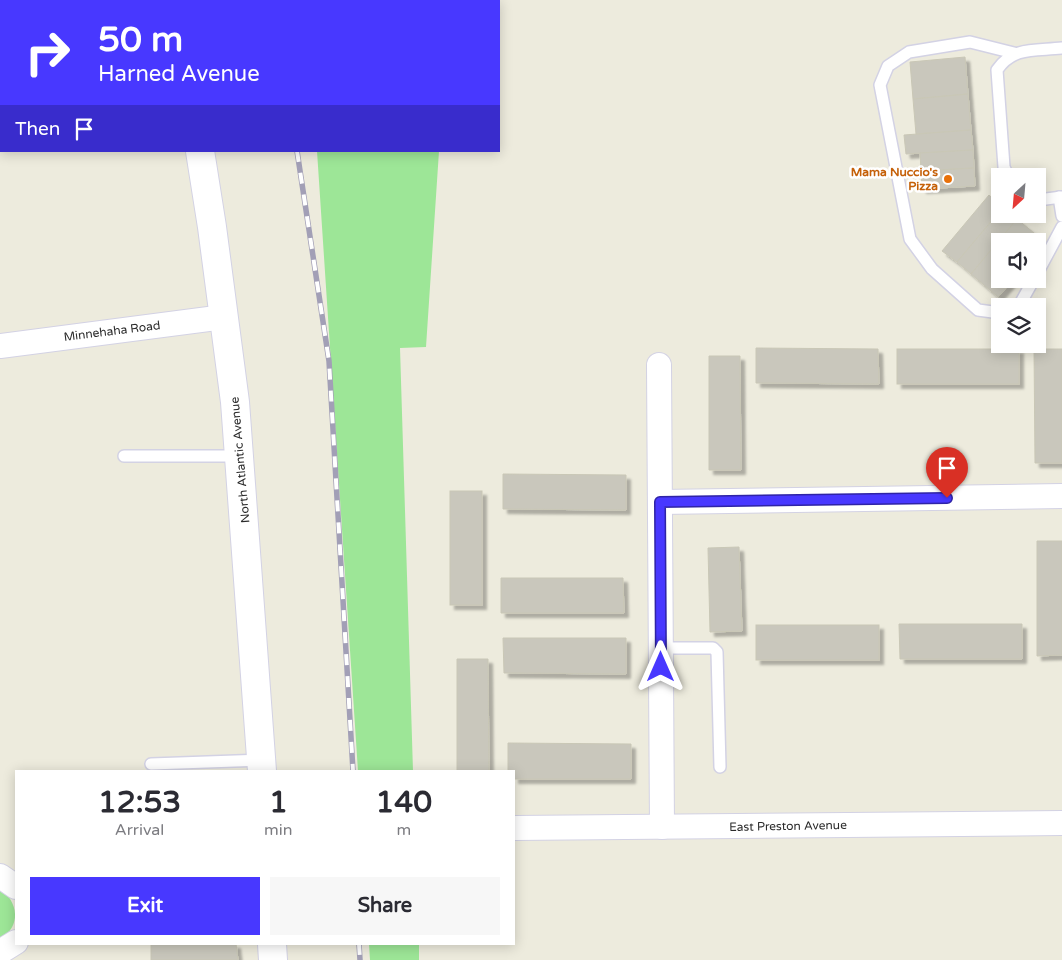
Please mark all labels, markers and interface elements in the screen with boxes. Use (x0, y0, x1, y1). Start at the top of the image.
text: 50 m (98, 19, 183, 61)
icon: right (15, 20, 80, 85)
text: Harned Avenue (98, 61, 260, 87)
icon: arrive (70, 115, 98, 143)
text: Then (15, 118, 60, 140)
place label: Mama Nuccio's Pizza (851, 165, 938, 193)
north arrow (991, 168, 1046, 222)
map controls (991, 168, 1046, 353)
marker: Mama Nuccio's Pizza (942, 173, 954, 185)
button: sound (991, 233, 1046, 288)
button: layers (991, 298, 1046, 353)
street label: Minnehaha Road (63, 318, 161, 344)
street label: North Atlantic Avenue (227, 396, 252, 524)
pin (926, 447, 968, 498)
icon: arrive (933, 454, 961, 482)
position arrow (634, 640, 686, 692)
text: 12:53 (98, 784, 181, 821)
text: 1 (269, 784, 288, 821)
text: 140 (376, 784, 432, 821)
street label: East Preston Avenue (729, 818, 847, 834)
text: Arrival (115, 820, 164, 840)
text: min (264, 820, 293, 840)
text: m (396, 820, 411, 840)
button: Exit (30, 877, 260, 935)
button: Share (270, 877, 500, 935)

